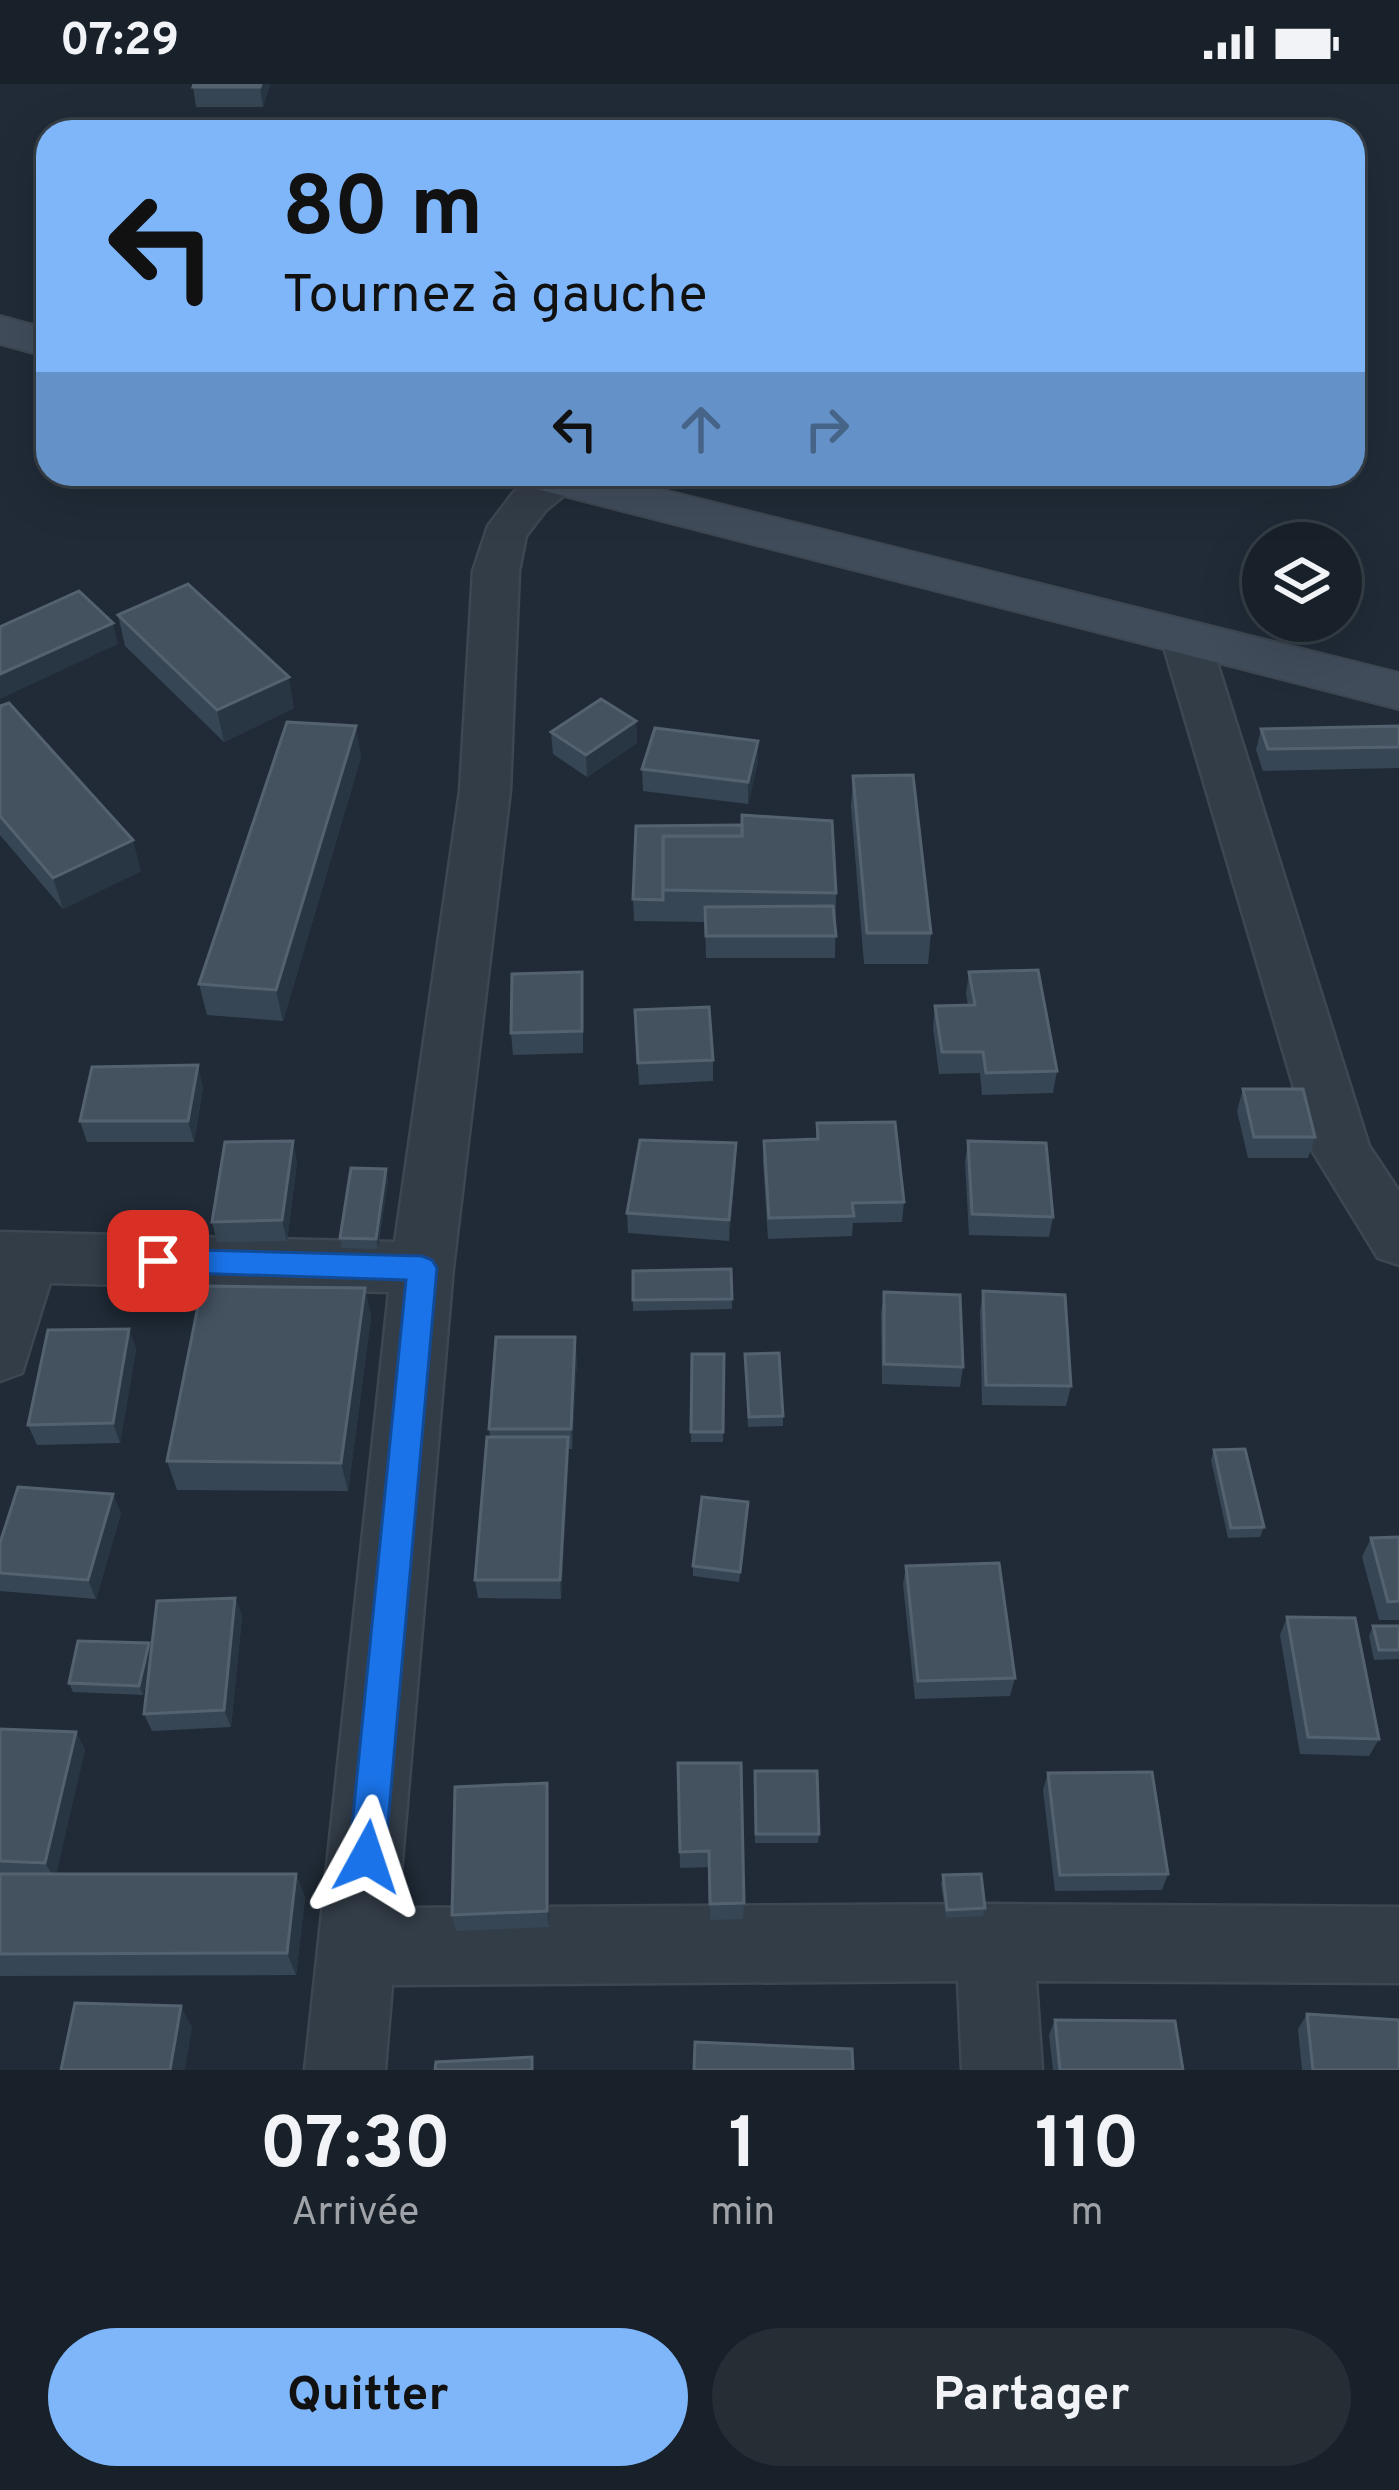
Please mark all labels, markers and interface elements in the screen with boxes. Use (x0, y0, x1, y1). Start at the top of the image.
text: 07:29 (60, 14, 179, 71)
text: 80 m (282, 159, 483, 265)
icon: left (84, 168, 240, 324)
text: Tournez à gauche (282, 263, 708, 332)
icon: left (542, 396, 608, 462)
icon: ahead (668, 396, 734, 462)
icon: right (794, 396, 860, 462)
map controls (1242, 522, 1362, 642)
button: layers (1242, 522, 1362, 642)
pin (107, 1210, 209, 1312)
icon: arrive (125, 1228, 191, 1294)
position arrow (304, 1794, 430, 1920)
text: 07:30 (259, 2102, 451, 2194)
text: 1 (728, 2102, 757, 2194)
text: 110 (1035, 2102, 1140, 2194)
text: Arrivée (291, 2190, 419, 2239)
text: min (710, 2190, 775, 2239)
text: m (1071, 2190, 1104, 2239)
button: Quitter (48, 2328, 688, 2466)
button: Partager (712, 2328, 1351, 2466)

